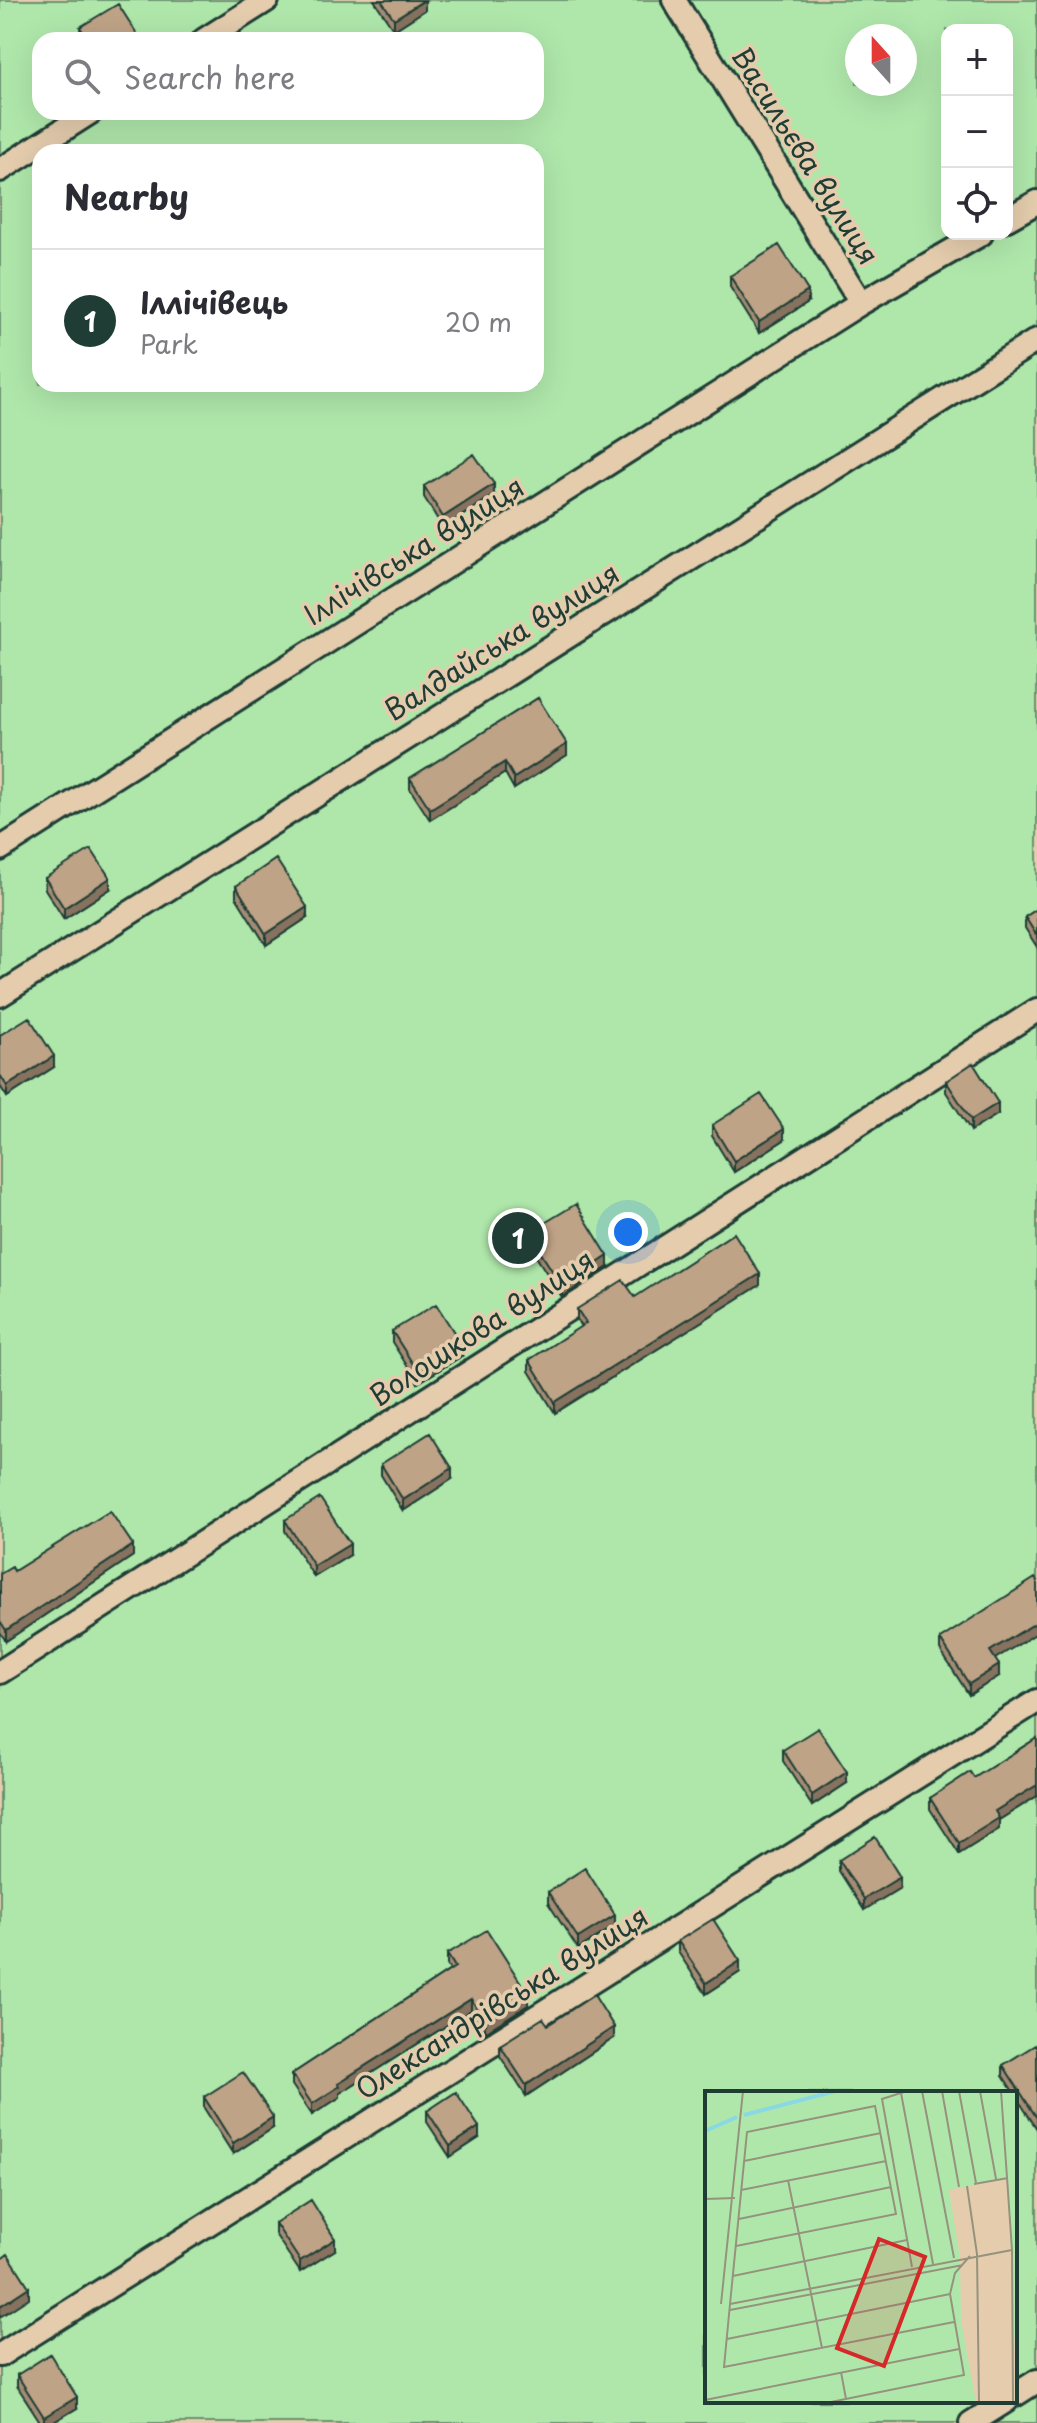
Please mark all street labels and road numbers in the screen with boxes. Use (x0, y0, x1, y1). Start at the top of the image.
street label: Васильєва вулиця (722, 38, 891, 273)
street label: Іллічівська вулиця (295, 465, 532, 635)
street label: Валдайська вулиця (375, 551, 627, 730)
street label: Волошкова вулиця (360, 1238, 602, 1416)
street label: Олександрівська вулиця (347, 1894, 656, 2109)

